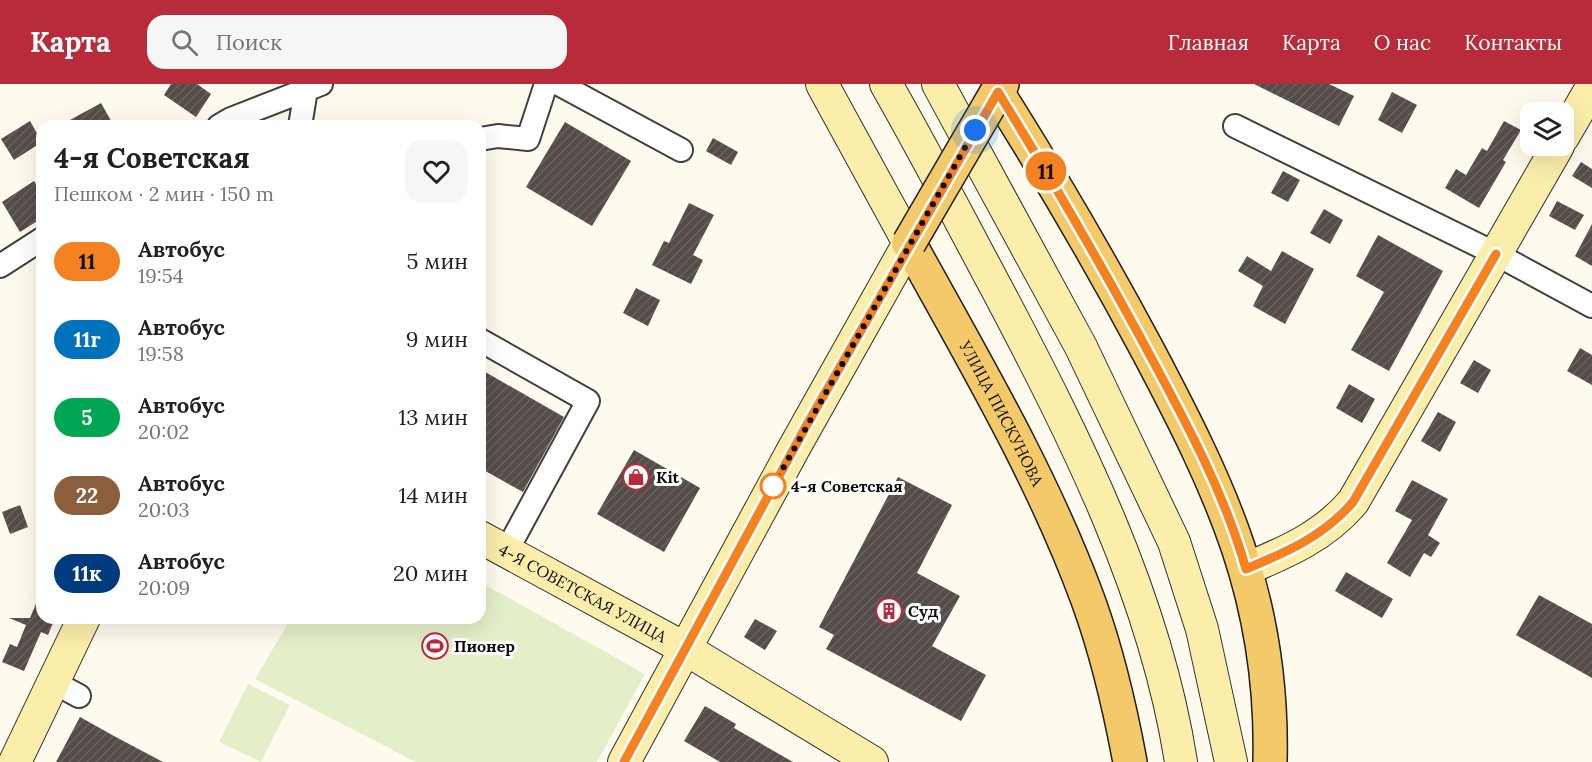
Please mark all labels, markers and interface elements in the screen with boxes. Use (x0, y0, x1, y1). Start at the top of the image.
search box (147, 15, 567, 69)
text: Карта (30, 24, 111, 60)
icon: search (168, 26, 201, 59)
text: Поиск (216, 28, 282, 56)
text: Главная (1168, 29, 1249, 56)
text: Карта (1282, 29, 1341, 56)
text: О нас (1374, 29, 1431, 56)
text: Контакты (1464, 29, 1562, 56)
map controls (1520, 102, 1574, 156)
button: layers (1520, 102, 1574, 156)
your location (960, 115, 990, 145)
text: 4-я Советская (54, 140, 250, 176)
button: heart (405, 140, 468, 203)
line badge: 11 (1019, 152, 1073, 190)
text: 11 (1037, 158, 1055, 185)
text: Пешком · 2 мин · 150 m (54, 181, 274, 206)
text: Автобус (138, 235, 225, 263)
text: 5 мин (407, 247, 468, 275)
text: 11 (78, 248, 96, 275)
text: 19:54 (138, 263, 184, 288)
text: Автобус (138, 313, 225, 341)
text: 9 мин (406, 325, 468, 353)
text: 11r (73, 326, 101, 353)
street label: УЛИЦА ПИСКУНОВА (955, 336, 1048, 490)
text: 19:58 (138, 341, 184, 366)
text: Автобус (138, 391, 225, 419)
text: 13 мин (398, 403, 468, 431)
text: 5 (81, 404, 93, 431)
text: 20:02 (138, 419, 189, 444)
shop icon: Kit (621, 462, 651, 492)
place label: Kit (656, 467, 680, 487)
text: Автобус (138, 469, 225, 497)
marker: 4-я Советская (760, 473, 786, 499)
place label: 4-я Советская (791, 476, 903, 496)
text: 14 мин (399, 481, 468, 509)
text: 22 (76, 482, 98, 509)
text: 20:03 (138, 497, 190, 522)
street label: 4-Я СОВЕТСКАЯ УЛИЦА (495, 539, 671, 647)
text: Автобус (138, 547, 225, 575)
text: 20 мин (393, 559, 468, 587)
text: 11к (72, 560, 102, 587)
text: 20:09 (138, 575, 190, 600)
building icon: Суд (874, 596, 904, 626)
place label: Суд (908, 601, 939, 621)
sports icon: Пионер (420, 631, 450, 661)
place label: Пионер (454, 636, 515, 656)

